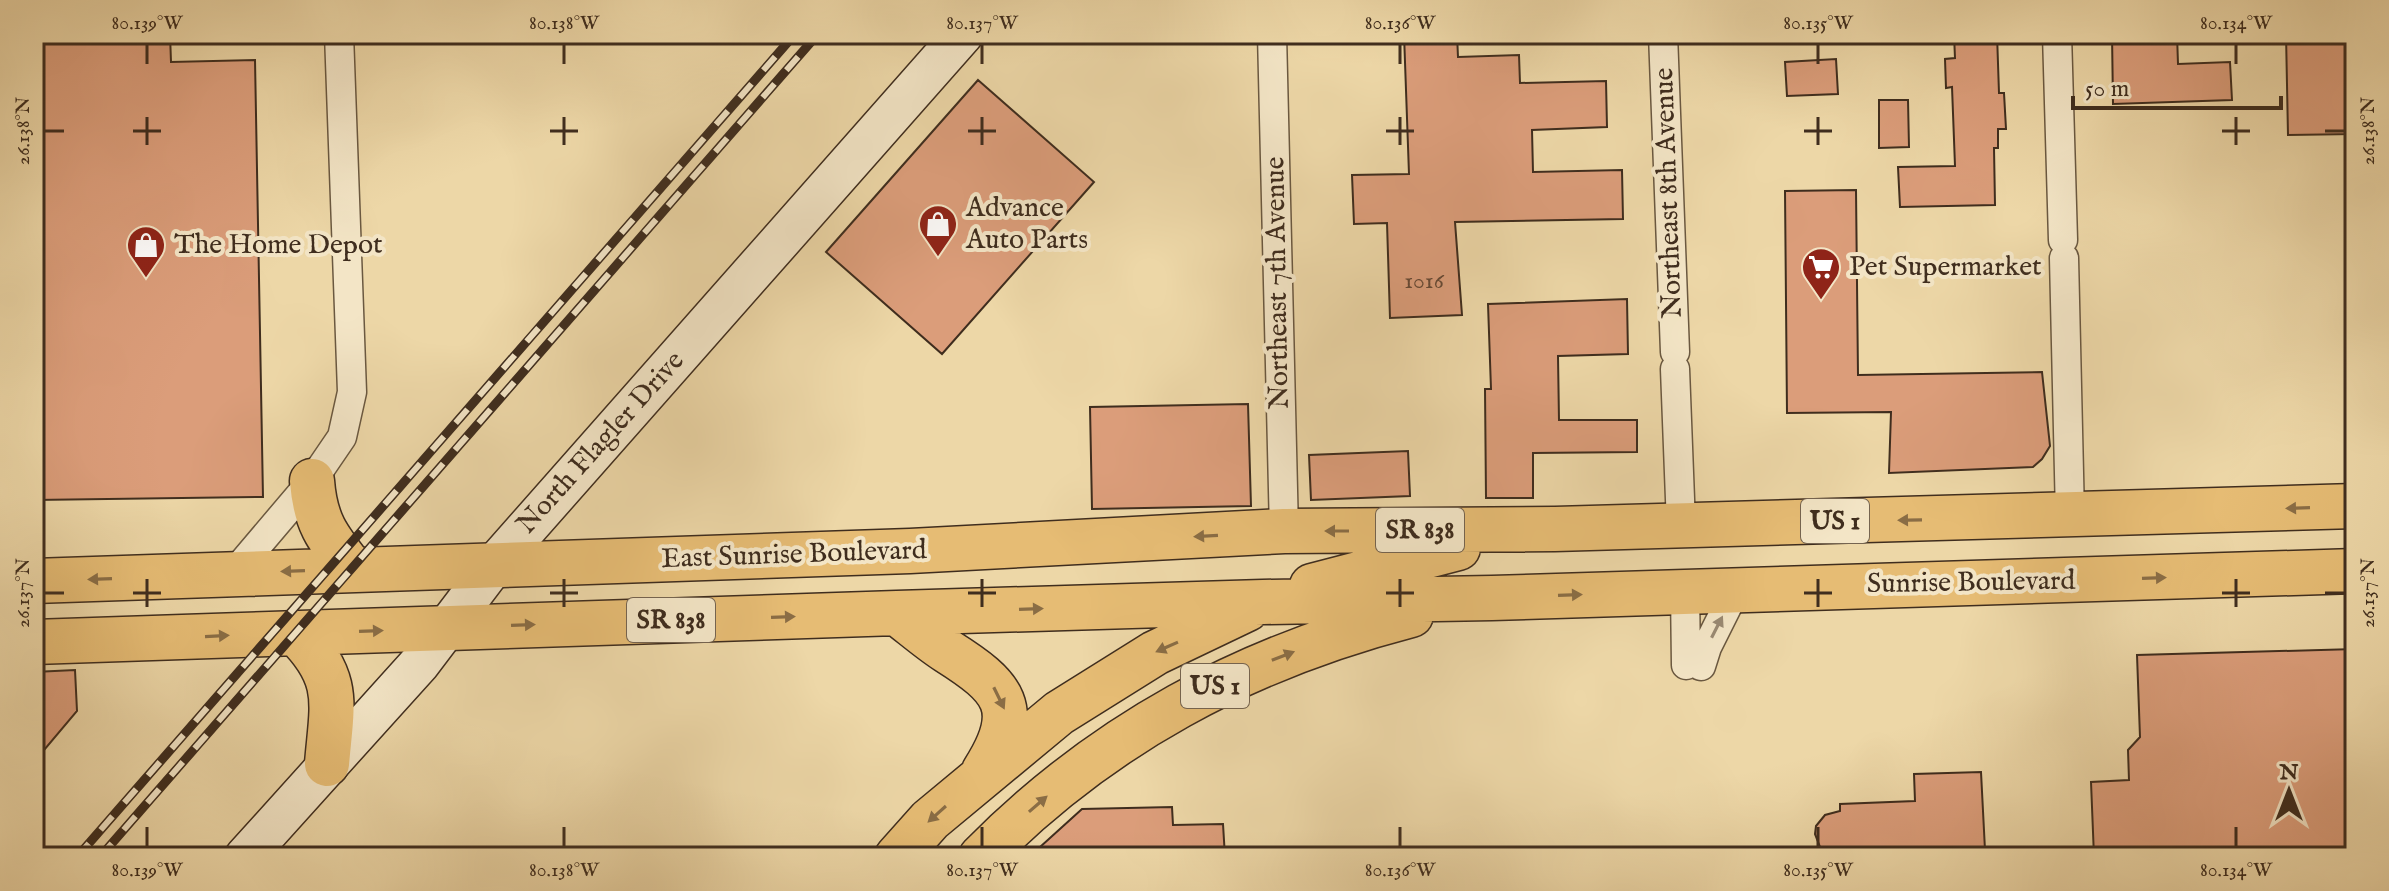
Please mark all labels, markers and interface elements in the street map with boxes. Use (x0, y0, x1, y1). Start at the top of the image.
text: 80.139°W (111, 11, 183, 36)
text: 80.138°W (529, 11, 600, 36)
text: 80.137°W (946, 11, 1019, 36)
text: 80.136°W (1365, 11, 1436, 36)
text: 80.135°W (1783, 11, 1854, 36)
text: 80.134°W (2200, 11, 2273, 36)
scale bar (2073, 60, 2281, 110)
street label: Northeast 8th Avenue (1647, 67, 1691, 319)
text: 50 m (2085, 74, 2129, 105)
text: 26.138°N (11, 97, 36, 165)
text: 26.138°N (2356, 97, 2381, 165)
street label: Northeast 7th Avenue (1258, 156, 1298, 410)
place label: Advance Auto Parts (965, 191, 1088, 258)
shop icon: Advance Auto Parts (917, 203, 959, 258)
shop icon: The Home Depot (125, 224, 167, 279)
place label: The Home Depot (174, 228, 383, 263)
supermarket icon: Pet Supermarket (1800, 246, 1842, 301)
place label: Pet Supermarket (1849, 250, 2042, 285)
house number: 1016 (1404, 266, 1445, 297)
street label: North Flagler Drive (510, 344, 692, 542)
road number: US 1 (1801, 499, 1869, 543)
one-way arrow (2285, 502, 2310, 515)
road number: SR 838 (1376, 508, 1464, 552)
one-way arrow (1897, 513, 1922, 526)
one-way arrow (1324, 525, 1349, 537)
one-way arrow (1193, 529, 1218, 542)
street label: East Sunrise Boulevard (661, 533, 927, 577)
text: 26.137°N (11, 558, 36, 628)
text: 26.137°N (2356, 558, 2381, 628)
one-way arrow (280, 564, 305, 577)
street label: Sunrise Boulevard (1866, 564, 2076, 602)
one-way arrow (2142, 571, 2167, 584)
one-way arrow (87, 573, 112, 586)
one-way arrow (1558, 588, 1583, 601)
road number: SR 838 (627, 598, 715, 642)
one-way arrow (1019, 602, 1044, 615)
one-way arrow (771, 610, 796, 623)
one-way arrow (1710, 616, 1724, 639)
one-way arrow (511, 618, 536, 631)
one-way arrow (359, 624, 384, 637)
one-way arrow (205, 630, 230, 643)
one-way arrow (1156, 641, 1179, 654)
one-way arrow (1272, 649, 1296, 661)
road number: US 1 (1181, 664, 1249, 708)
one-way arrow (992, 686, 1006, 709)
north arrow (2249, 751, 2329, 831)
text: N (2278, 759, 2299, 787)
one-way arrow (1028, 796, 1048, 813)
one-way arrow (927, 805, 946, 823)
text: 80.139°W (111, 858, 183, 883)
text: 80.138°W (529, 858, 600, 883)
text: 80.137°W (946, 858, 1019, 883)
text: 80.136°W (1365, 858, 1436, 883)
text: 80.135°W (1783, 858, 1854, 883)
text: 80.134°W (2200, 858, 2273, 883)

